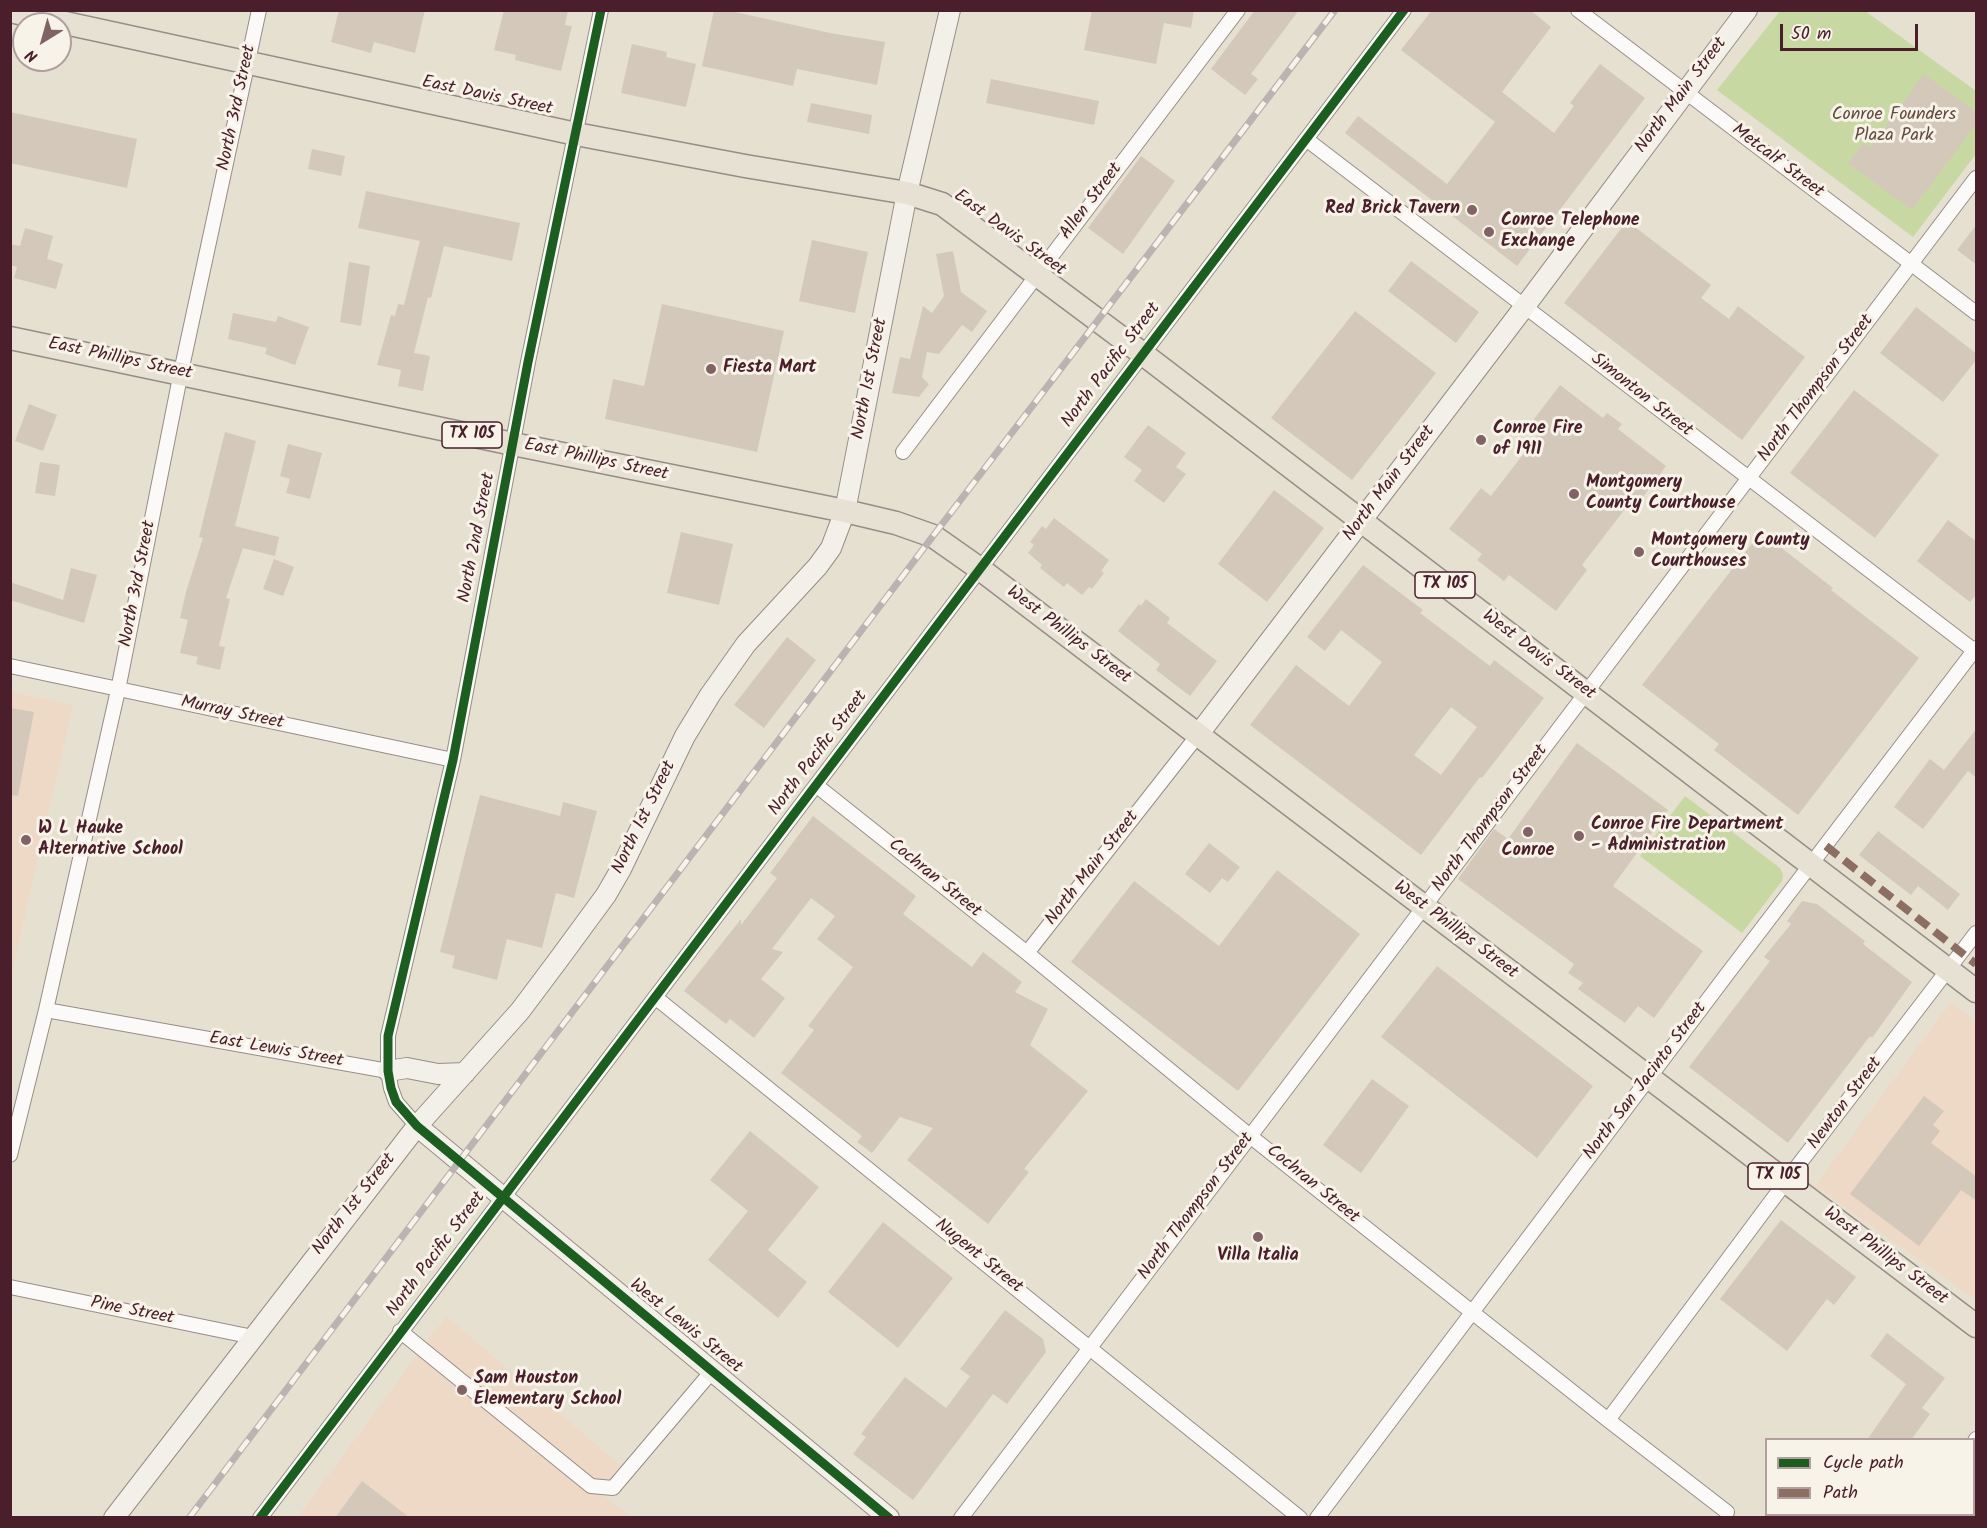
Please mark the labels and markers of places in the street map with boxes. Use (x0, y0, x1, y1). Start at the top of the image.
place label: Red Brick Tavern (1325, 199, 1460, 221)
marker: Red Brick Tavern (1465, 203, 1479, 217)
place label: Conroe Telephone Exchange (1501, 211, 1640, 254)
marker: Conroe Telephone Exchange (1482, 225, 1496, 239)
place label: Fiesta Mart (723, 358, 816, 380)
marker: Fiesta Mart (704, 362, 718, 376)
place label: Conroe Fire of 1911 (1493, 419, 1582, 462)
marker: Conroe Fire of 1911 (1474, 433, 1488, 447)
place label: Montgomery County Courthouse (1586, 473, 1735, 516)
marker: Montgomery County Courthouse (1567, 487, 1581, 501)
place label: Montgomery County Courthouses (1651, 531, 1810, 574)
marker: Montgomery County Courthouses (1632, 545, 1646, 559)
place label: Conroe Fire Department - Administration (1591, 815, 1783, 858)
place label: W L Hauke Alternative School (38, 819, 183, 862)
marker: Conroe (1521, 825, 1535, 839)
marker: Conroe Fire Department - Administration (1572, 829, 1586, 843)
marker: W L Hauke Alternative School (19, 833, 33, 847)
place label: Conroe (1502, 841, 1554, 863)
marker: Villa Italia (1251, 1230, 1265, 1244)
place label: Villa Italia (1217, 1246, 1299, 1268)
place label: Sam Houston Elementary School (474, 1369, 621, 1412)
marker: Sam Houston Elementary School (455, 1383, 469, 1397)

